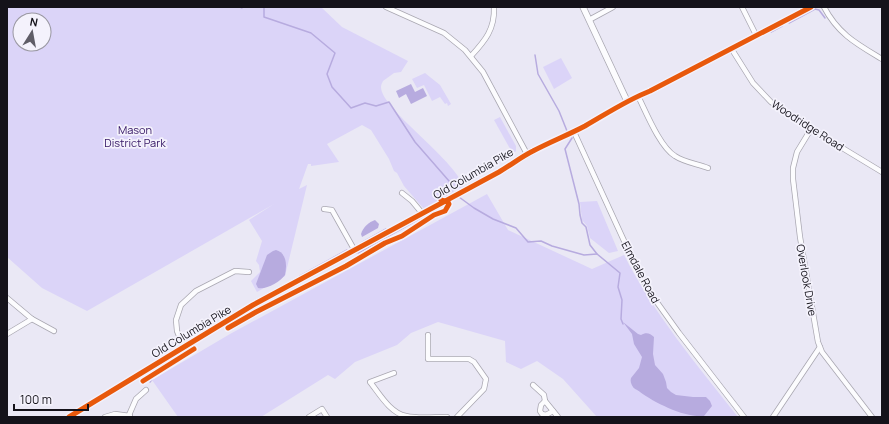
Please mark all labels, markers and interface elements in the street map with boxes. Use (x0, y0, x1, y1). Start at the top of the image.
north arrow (12, 12, 52, 52)
text: N (29, 14, 39, 30)
street label: Woodridge Road (769, 96, 847, 154)
park label: Mason District Park (104, 122, 166, 150)
street label: Old Columbia Pike (430, 144, 516, 202)
street label: Elmdale Road (618, 238, 664, 306)
street label: Overlook Drive (793, 243, 821, 318)
street label: Old Columbia Pike (148, 301, 234, 361)
scale bar (14, 386, 88, 412)
text: 100 m (20, 391, 52, 408)

